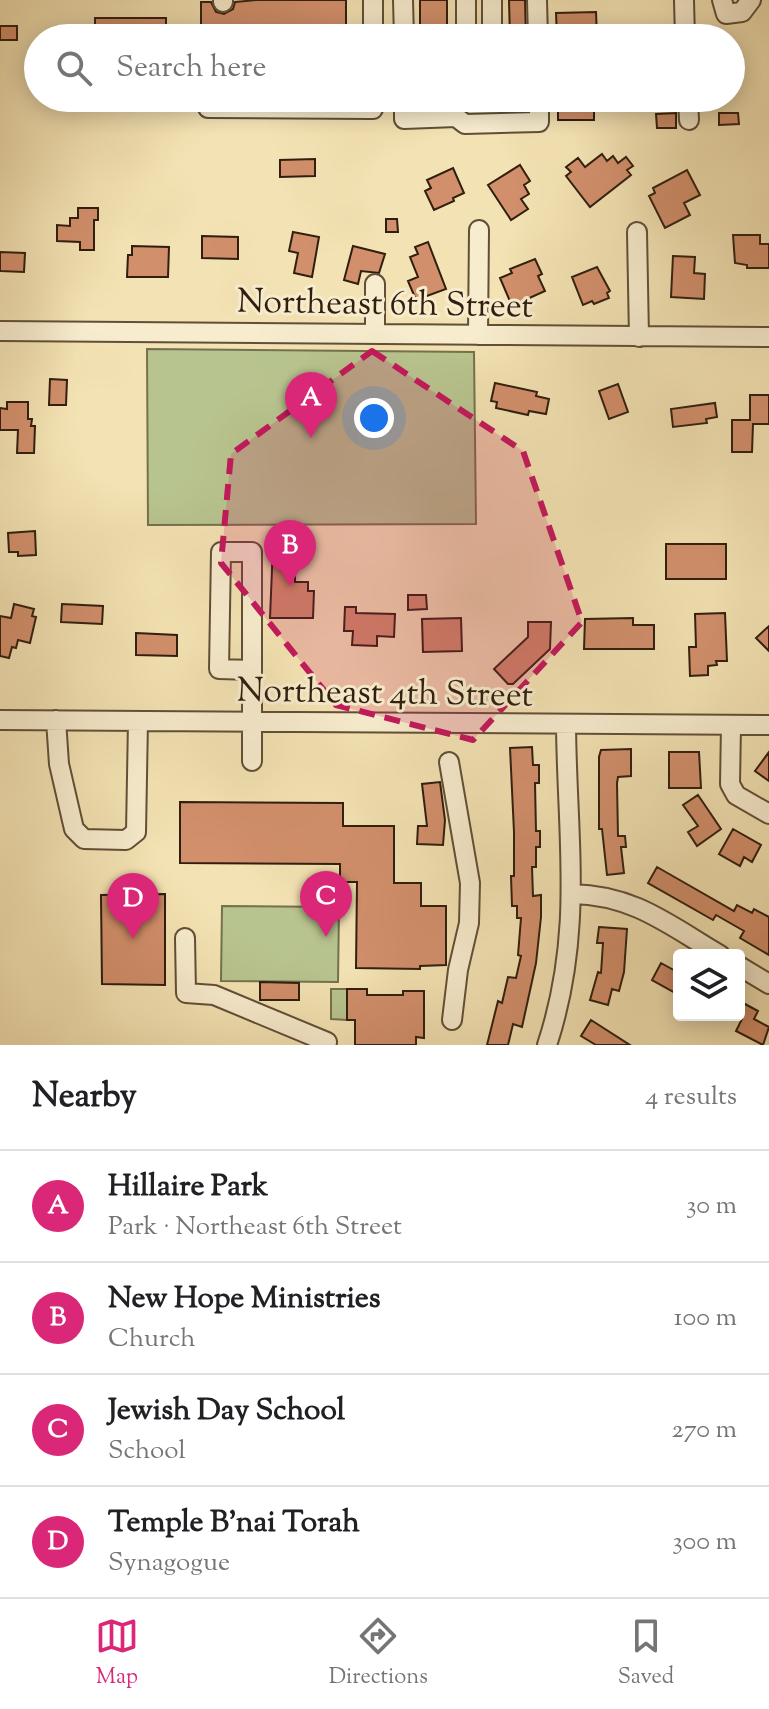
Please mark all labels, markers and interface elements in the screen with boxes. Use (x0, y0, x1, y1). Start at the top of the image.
search box (24, 24, 745, 112)
icon: search (52, 46, 96, 90)
text: Search here (116, 47, 266, 90)
street label: Northeast 6th Street (236, 278, 534, 333)
pin: A (285, 372, 337, 438)
your location (354, 398, 394, 438)
pin: B (264, 520, 316, 586)
street label: Northeast 4th Street (236, 667, 534, 722)
pin: C (300, 871, 352, 937)
pin: D (107, 873, 159, 939)
map controls (673, 949, 745, 1021)
button: layers (673, 949, 745, 1021)
text: Nearby (32, 1073, 137, 1122)
text: 4 results (645, 1079, 737, 1116)
text: Hillaire Park (108, 1166, 268, 1209)
text: A (47, 1188, 69, 1225)
text: 30 m (686, 1188, 737, 1225)
text: Park · Northeast 6th Street (108, 1209, 402, 1246)
text: New Hope Ministries (108, 1278, 381, 1321)
text: B (50, 1300, 66, 1337)
text: 100 m (674, 1300, 737, 1337)
text: Church (108, 1321, 196, 1358)
text: Jewish Day School (108, 1390, 345, 1433)
text: C (48, 1412, 68, 1449)
text: 270 m (672, 1412, 737, 1449)
text: School (108, 1433, 186, 1470)
text: Temple B'nai Torah (108, 1502, 360, 1545)
text: D (48, 1524, 68, 1561)
text: 300 m (672, 1524, 737, 1561)
text: Synagogue (108, 1545, 230, 1582)
tab: Map (95, 1614, 139, 1694)
tab: Directions (329, 1614, 428, 1694)
tab: Saved (618, 1614, 674, 1694)

